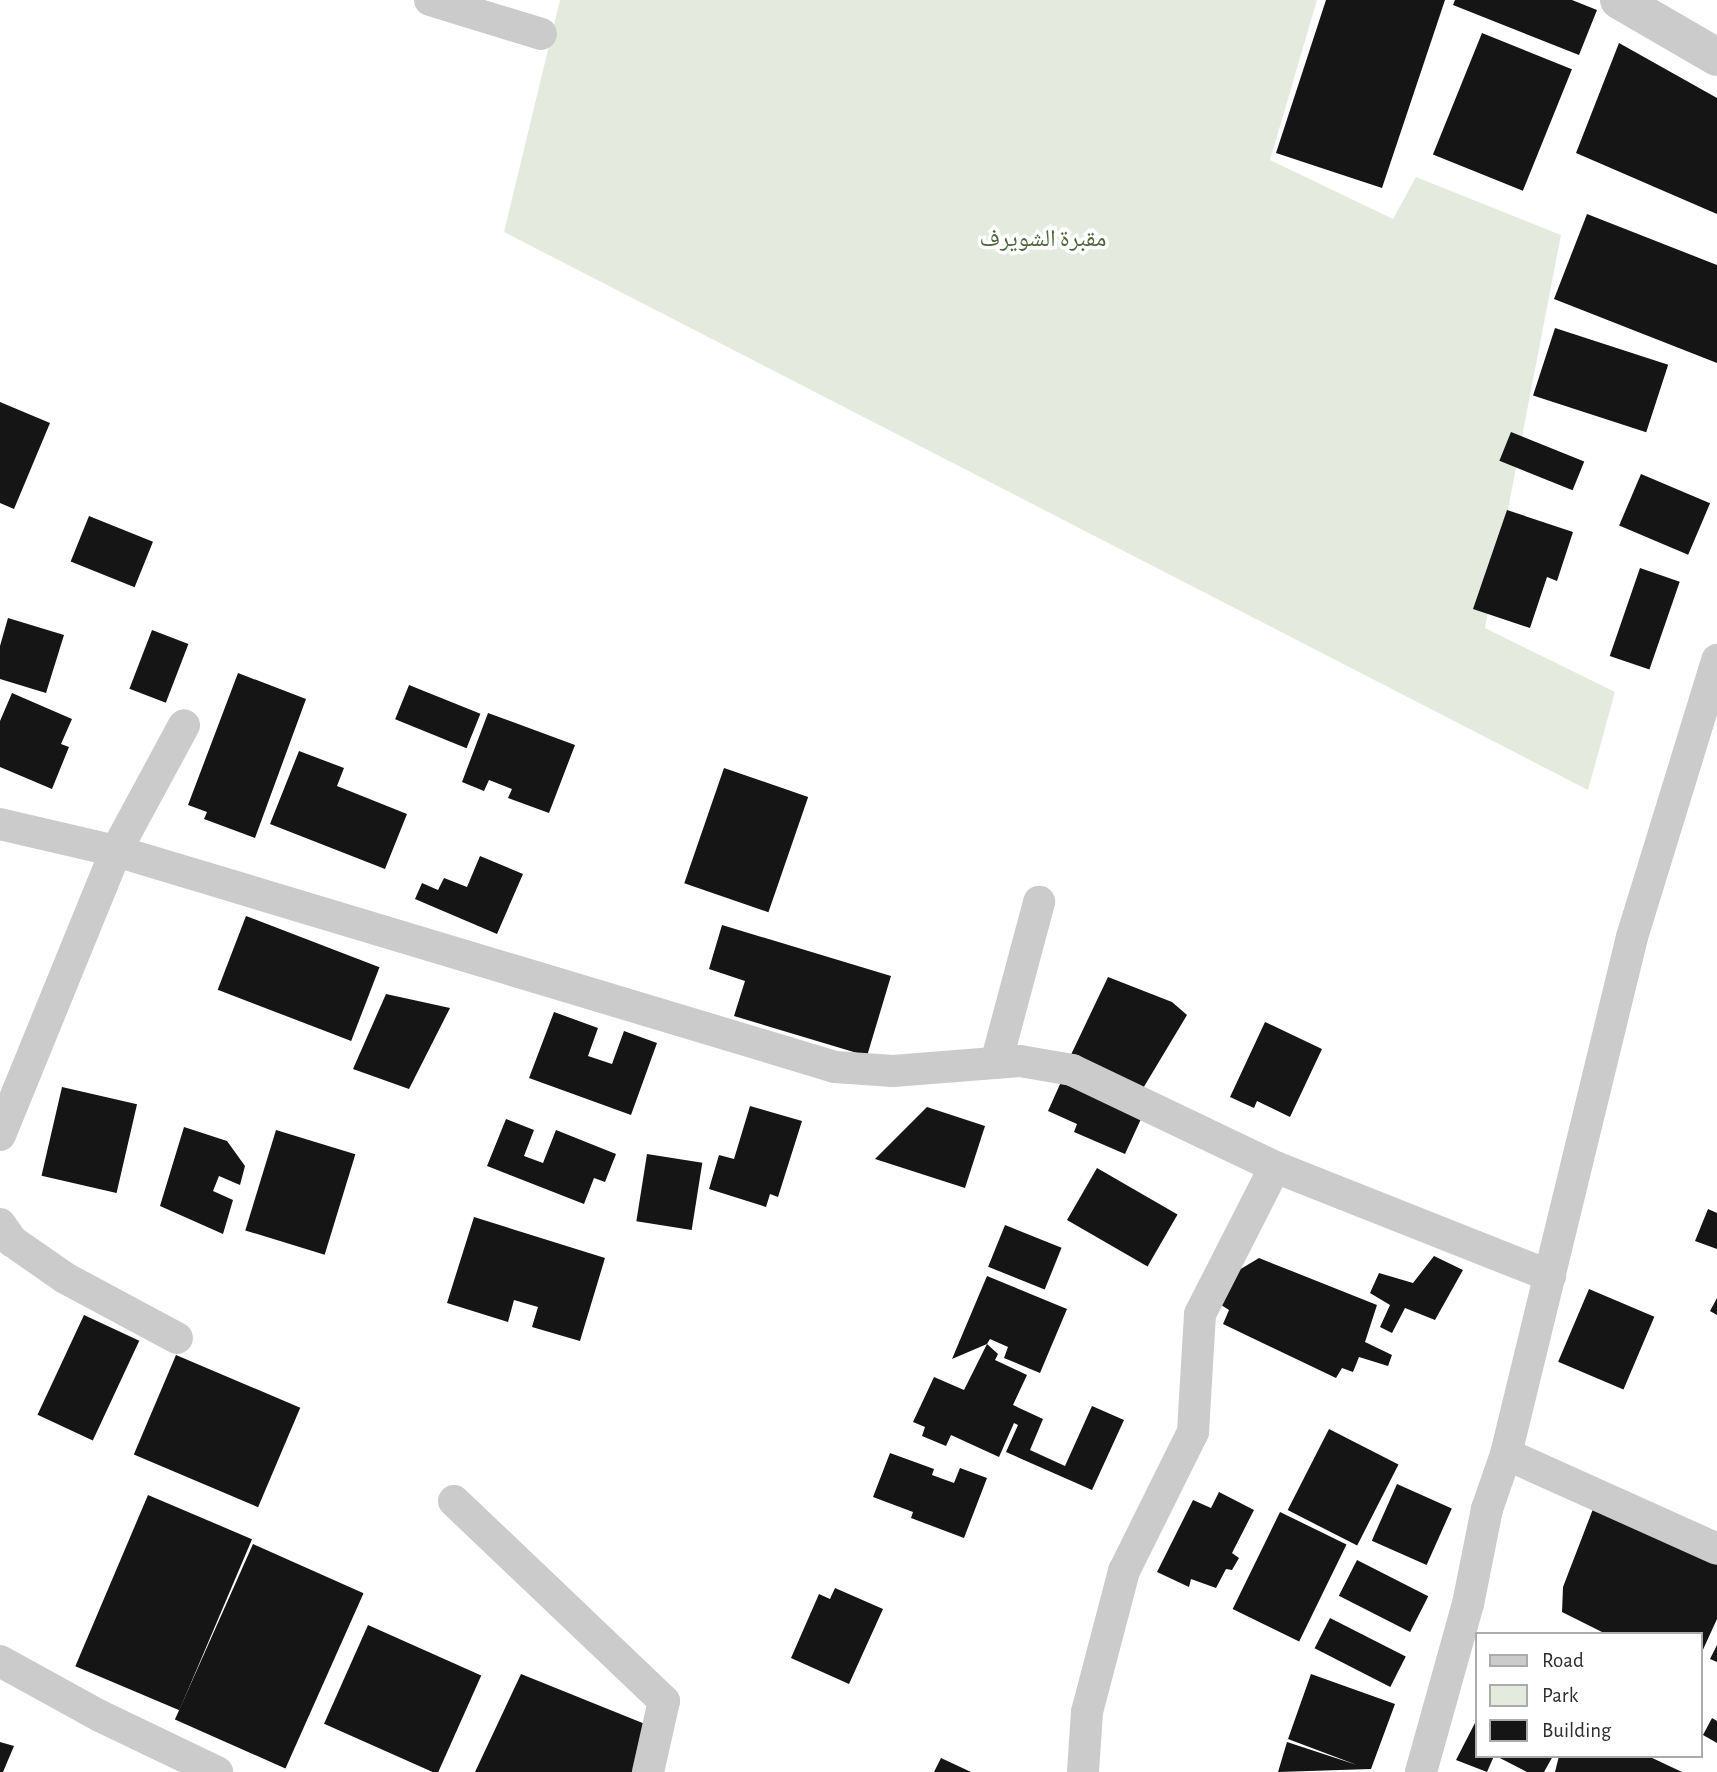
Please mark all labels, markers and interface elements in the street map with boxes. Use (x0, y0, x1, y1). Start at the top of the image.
park label: مقبرة الشويرف (980, 226, 1106, 254)
legend (1476, 1632, 1703, 1758)
text: Road (1542, 1650, 1584, 1671)
text: Park (1542, 1685, 1578, 1706)
text: Building (1542, 1720, 1611, 1741)

